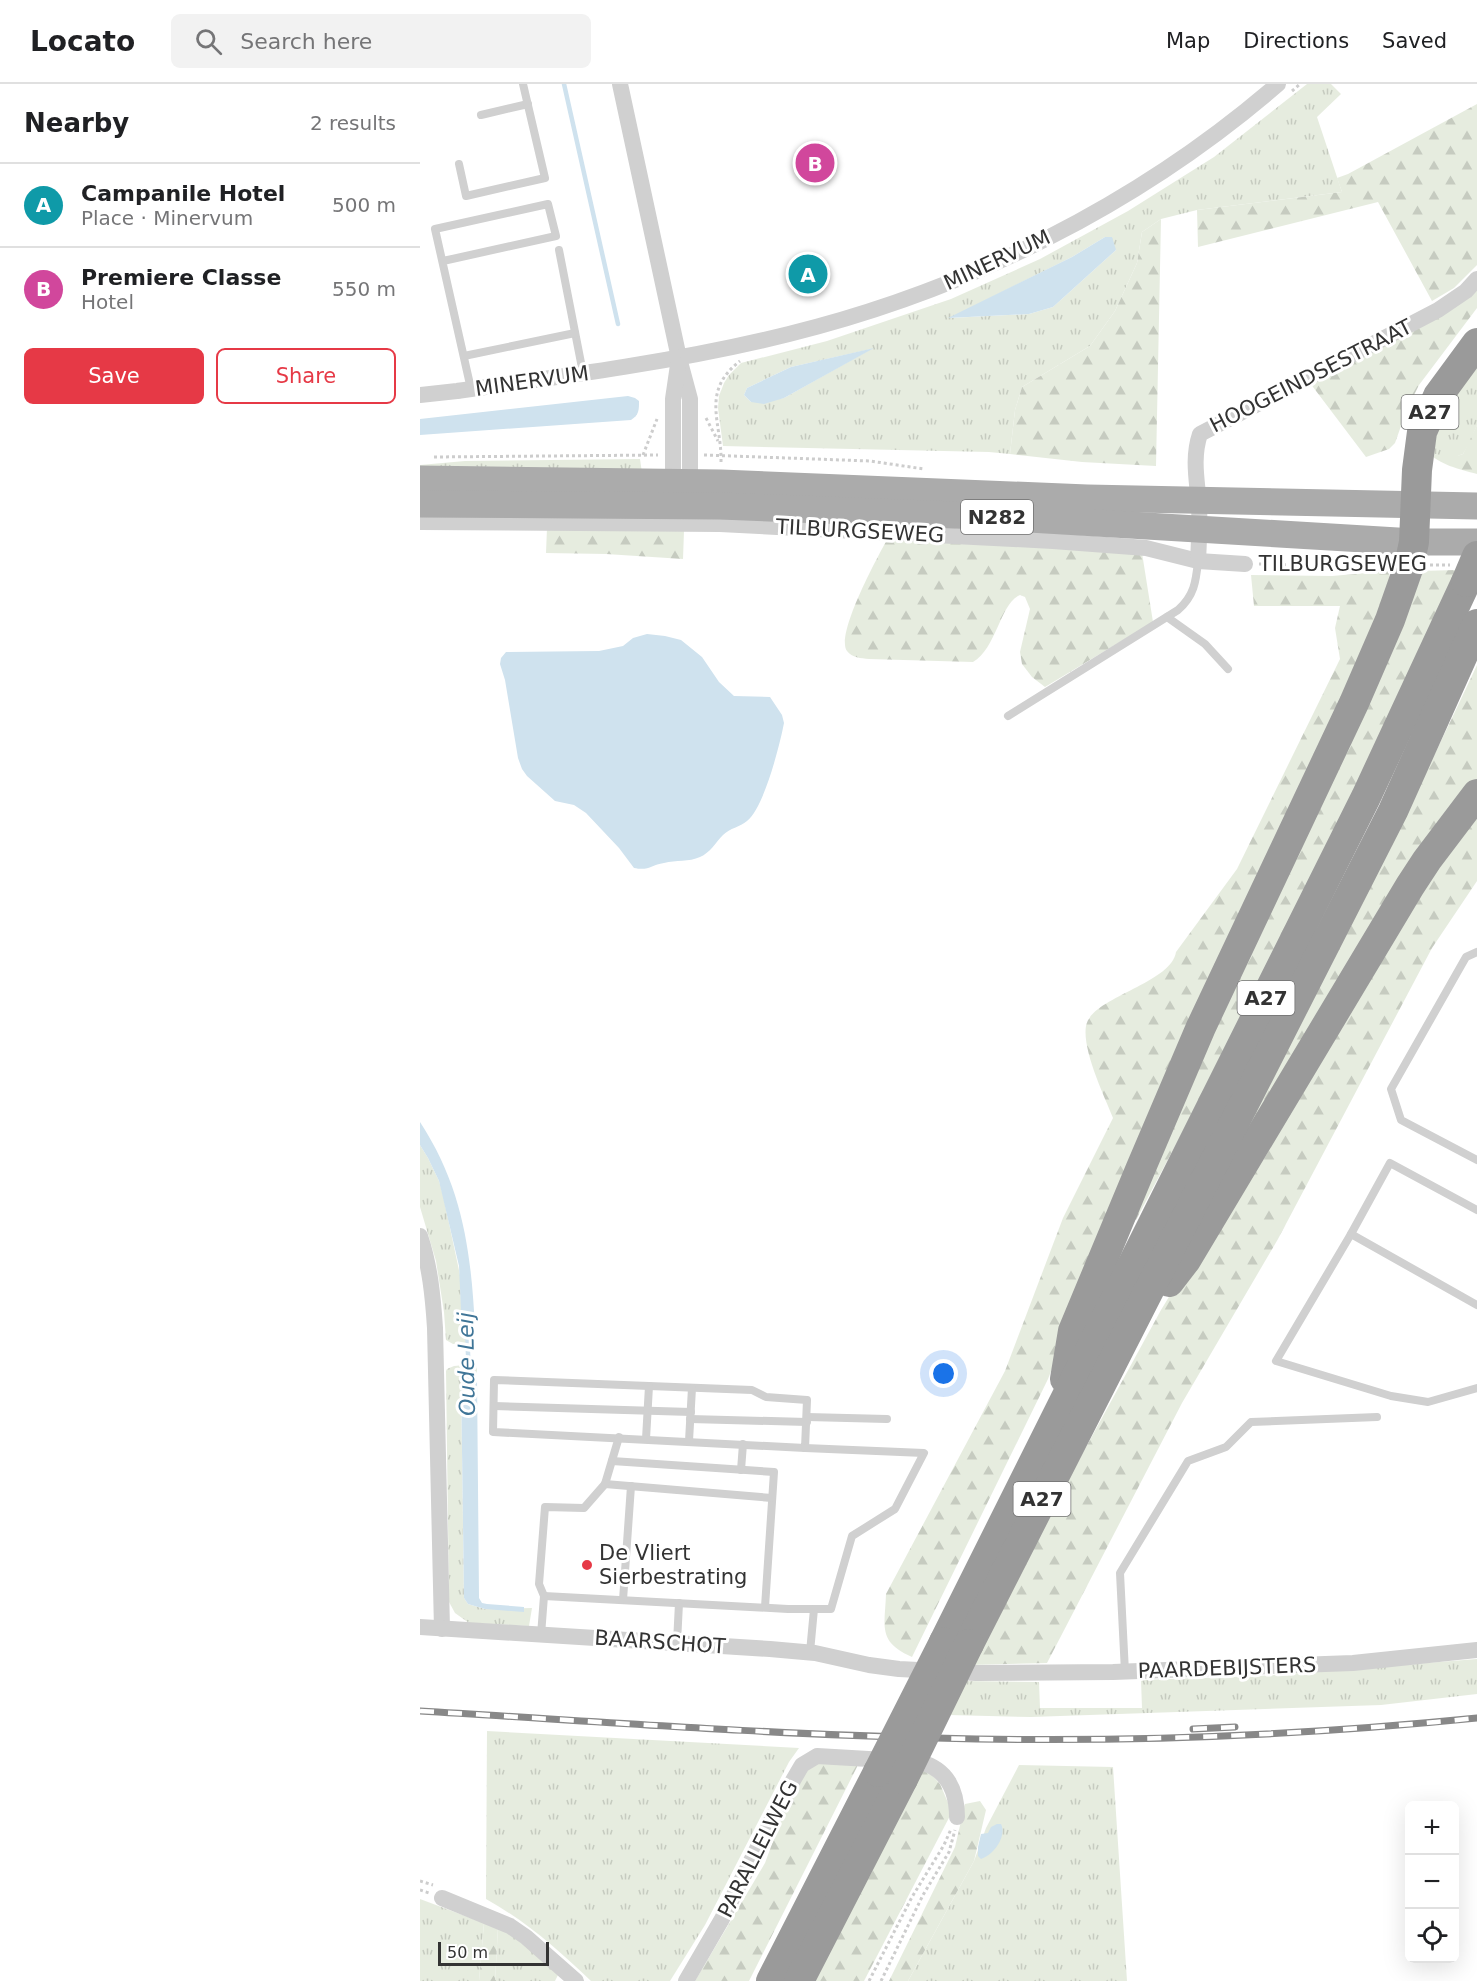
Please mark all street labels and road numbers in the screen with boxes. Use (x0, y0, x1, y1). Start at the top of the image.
street label: MINERVUM (940, 225, 1054, 295)
street label: HOOGEINDSESTRAAT (1206, 315, 1416, 437)
street label: MINERVUM (474, 361, 590, 401)
road number: A27 (1402, 395, 1458, 429)
road number: N282 (961, 500, 1033, 534)
street label: TILBURGSEWEG (774, 515, 945, 547)
street label: TILBURGSEWEG (1258, 552, 1427, 576)
road number: A27 (1238, 981, 1294, 1015)
road number: A27 (1014, 1482, 1070, 1516)
street label: BAARSCHOT (594, 1625, 727, 1659)
street label: PAARDEBIJSTERS (1137, 1653, 1317, 1683)
street label: PARALLELWEG (713, 1776, 803, 1922)

